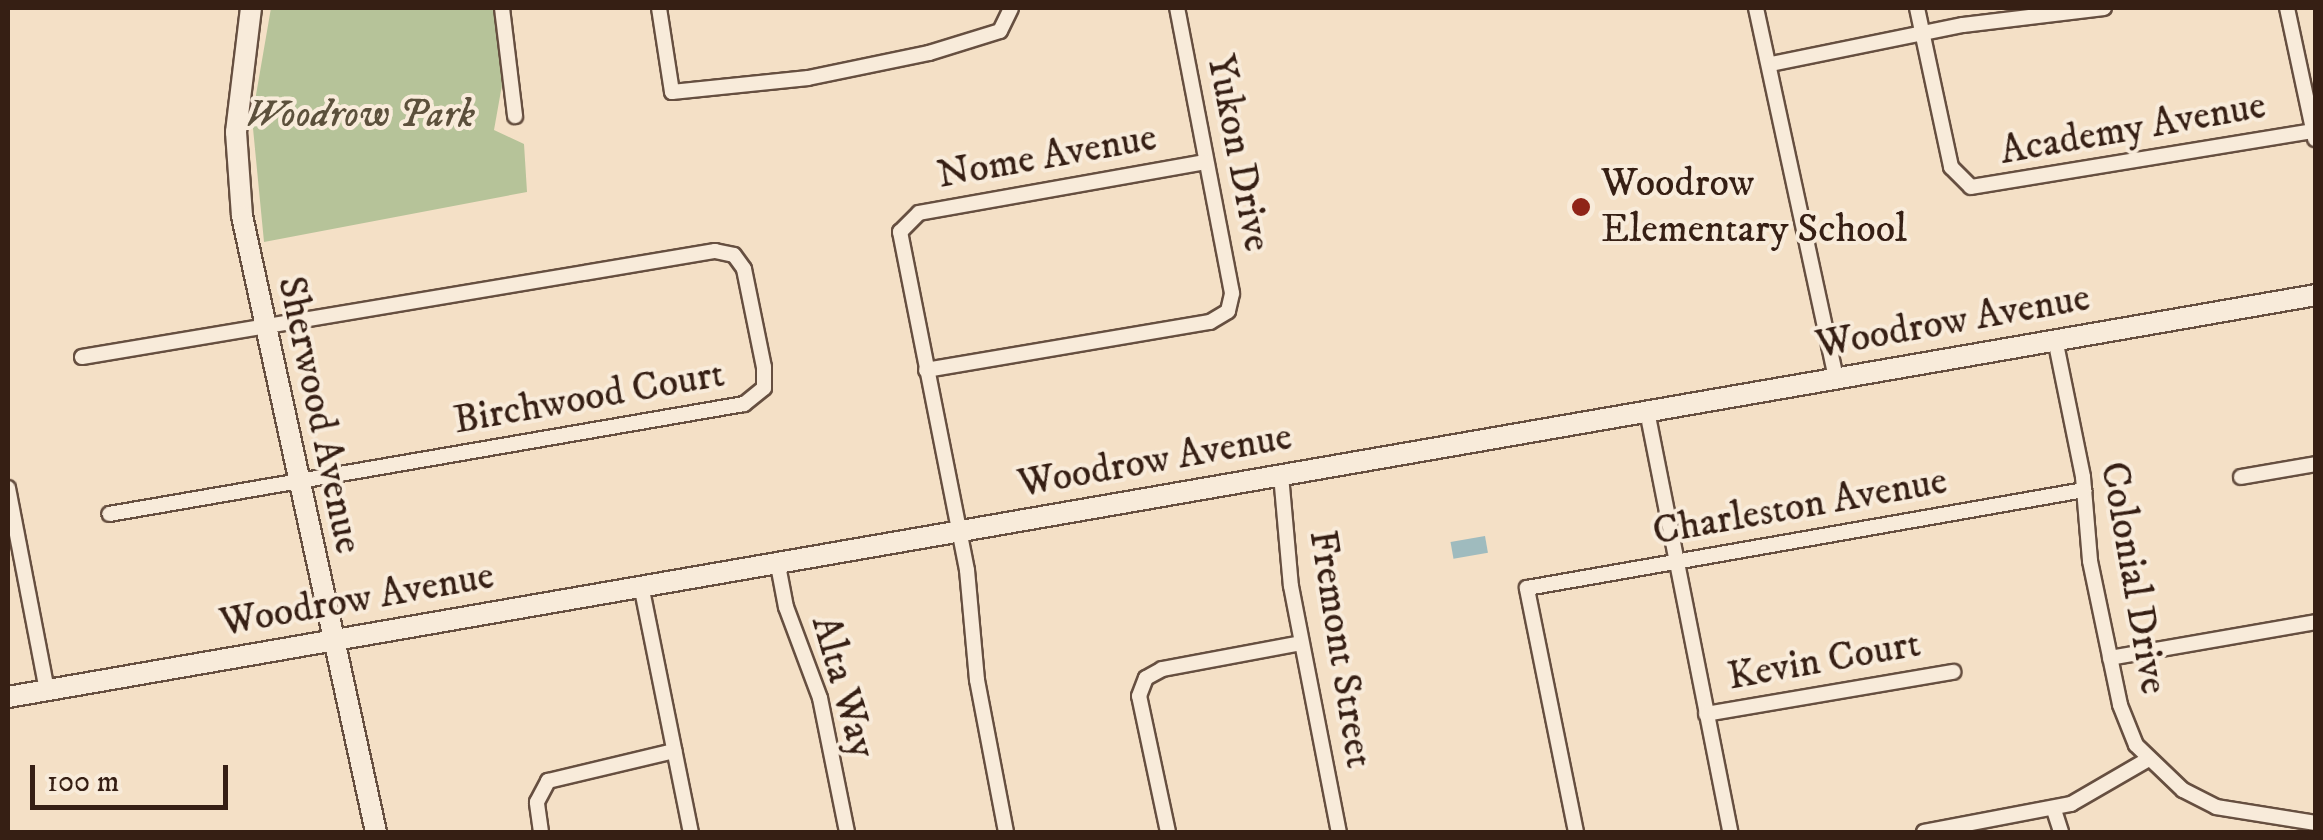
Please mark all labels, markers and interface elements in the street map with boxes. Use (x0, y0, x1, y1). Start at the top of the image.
street label: Yukon Drive (1195, 51, 1281, 255)
street label: Academy Avenue (1996, 82, 2270, 176)
park label: Woodrow Park (245, 91, 475, 139)
street label: Nome Avenue (934, 114, 1160, 200)
place label: Woodrow Elementary School (1601, 160, 1907, 254)
marker: Woodrow Elementary School (1570, 196, 1592, 218)
street label: Sherwood Avenue (266, 272, 372, 558)
street label: Woodrow Avenue (1812, 274, 2094, 370)
street label: Birchwood Court (450, 351, 728, 445)
street label: Woodrow Avenue (1014, 413, 1296, 509)
street label: Charleston Avenue (1649, 457, 1951, 557)
street label: Colonial Drive (2089, 458, 2177, 698)
street label: Fremont Street (1298, 527, 1382, 771)
street label: Woodrow Avenue (216, 552, 498, 648)
street label: Alta Way (800, 610, 886, 764)
street label: Kevin Court (1724, 620, 1924, 702)
scale bar (35, 745, 232, 807)
text: 100 m (47, 764, 119, 801)

